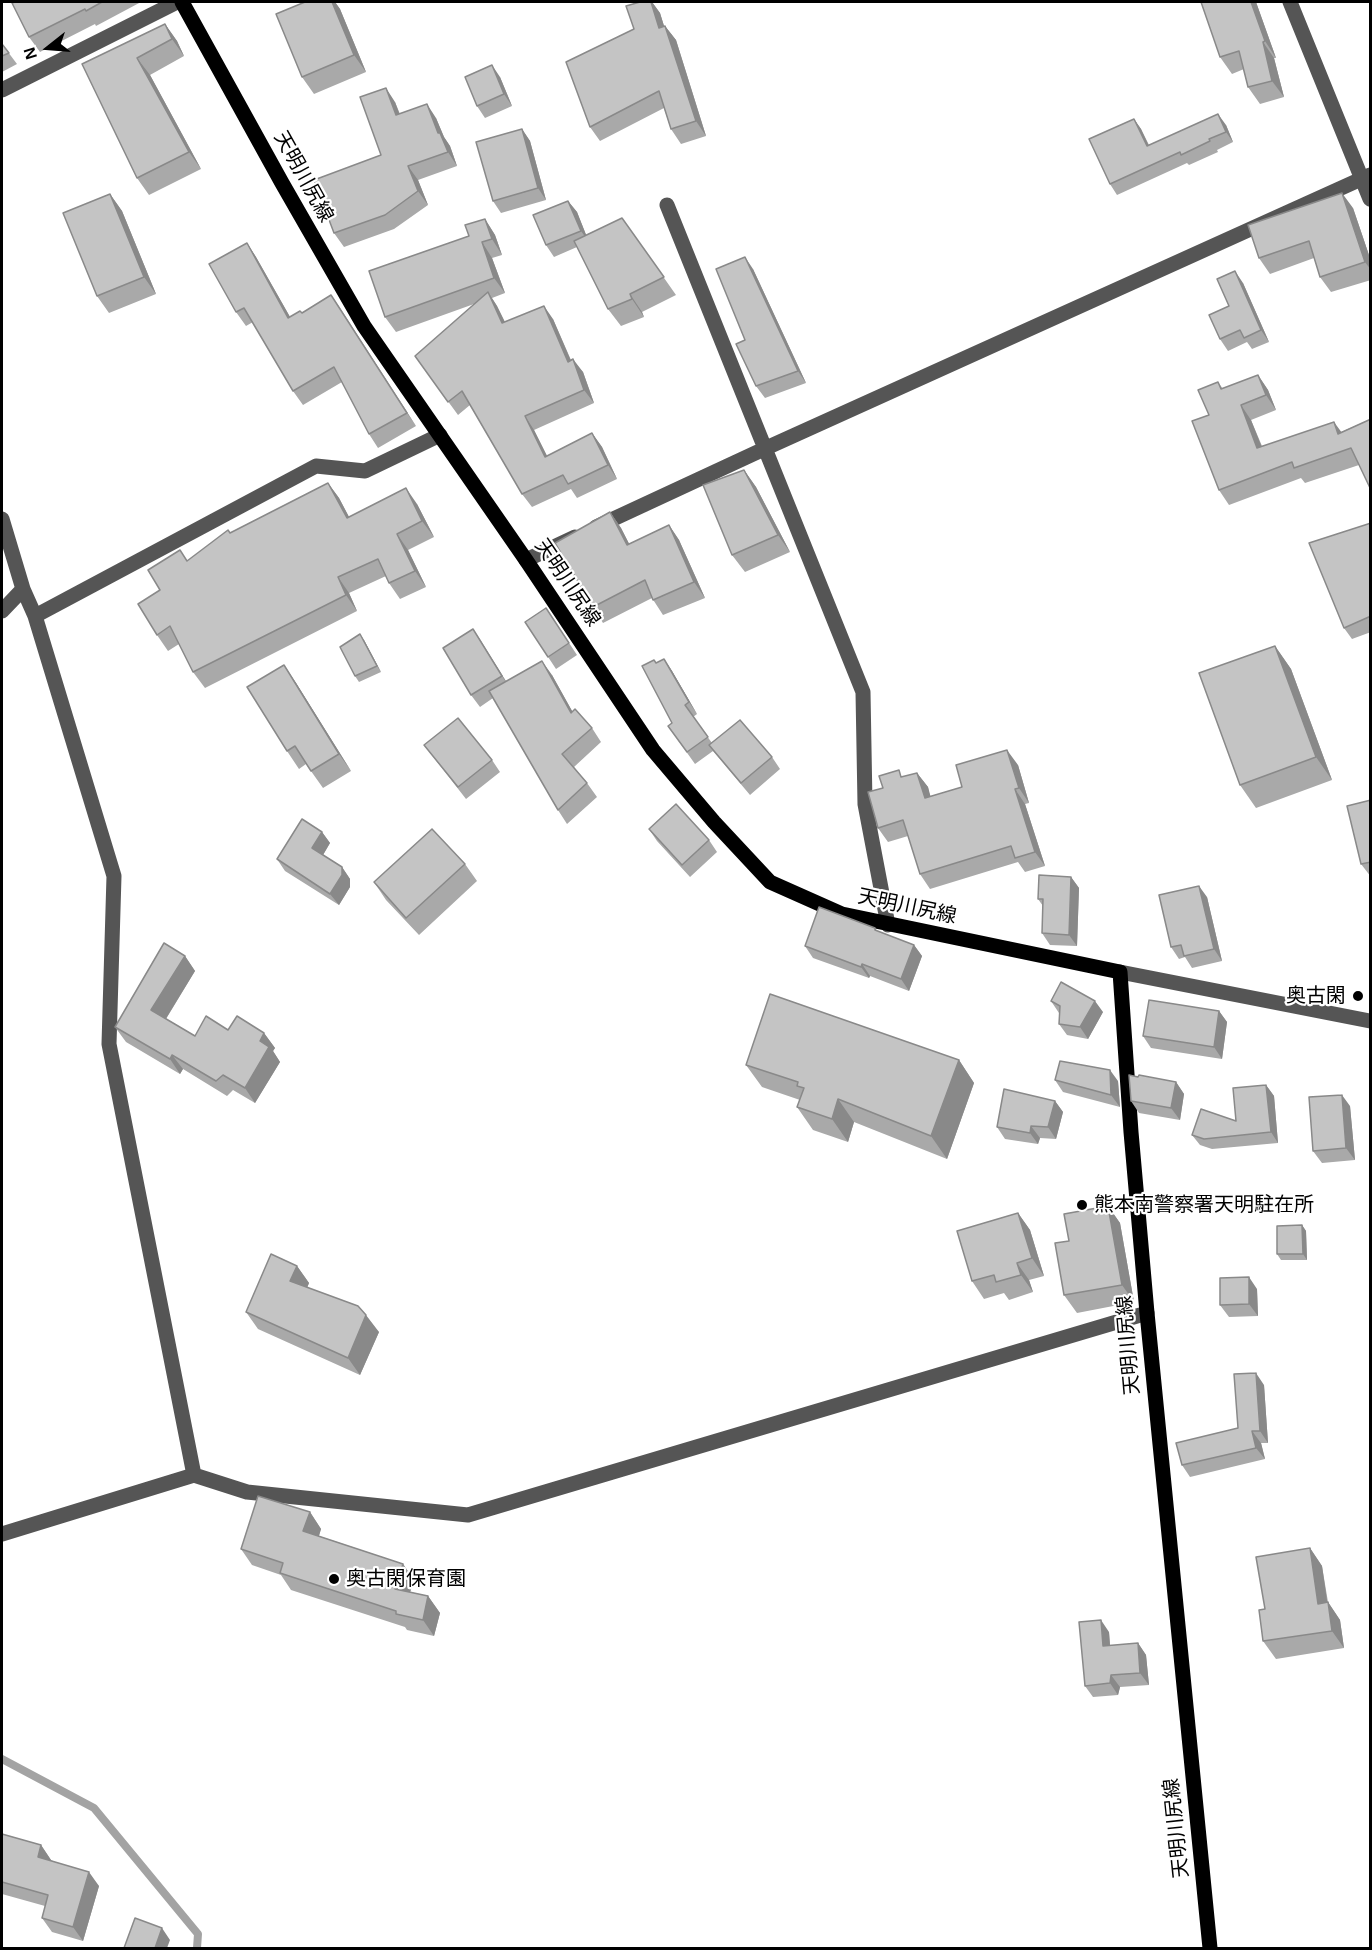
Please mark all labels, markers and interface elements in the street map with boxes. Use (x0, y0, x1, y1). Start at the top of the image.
north arrow (18, 18, 78, 78)
text: N (20, 45, 40, 61)
street label: 天明川尻線 (268, 127, 338, 227)
street label: 天明川尻線 (529, 535, 605, 631)
street label: 天明川尻線 (856, 885, 958, 929)
place label: 奥古閑 (1286, 984, 1346, 1008)
marker: 奥古閑 (1351, 989, 1365, 1003)
place label: 熊本南警察署天明駐在所 (1094, 1193, 1314, 1217)
marker: 熊本南警察署天明駐在所 (1075, 1198, 1089, 1212)
street label: 天明川尻線 (1113, 1294, 1145, 1396)
place label: 奥古閑保育園 (346, 1567, 466, 1591)
marker: 奥古閑保育園 (327, 1572, 341, 1586)
street label: 天明川尻線 (1160, 1777, 1194, 1879)

